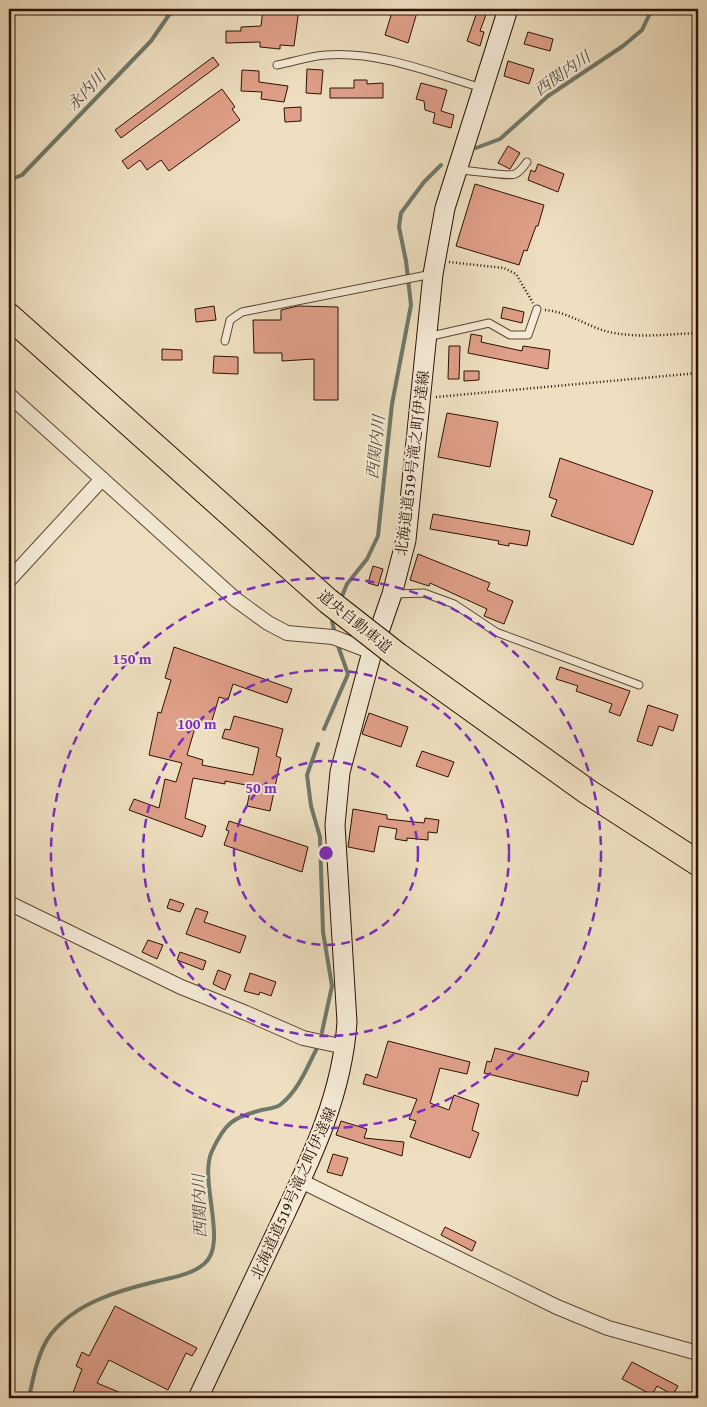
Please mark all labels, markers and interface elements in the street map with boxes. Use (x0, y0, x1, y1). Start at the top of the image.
water label: 西関内川 (529, 44, 597, 101)
water label: 永内川 (61, 63, 113, 116)
street label: 北海道道519号滝之町伊達線 (390, 369, 434, 557)
water label: 西関内川 (360, 412, 390, 480)
street label: 道央自動車道 (313, 585, 397, 657)
text: 150 m (112, 648, 152, 669)
text: 100 m (177, 713, 217, 734)
text: 50 m (245, 777, 277, 798)
centre of rings (317, 844, 335, 862)
street label: 北海道道519号滝之町伊達線 (245, 1103, 341, 1283)
water label: 西関内川 (186, 1172, 212, 1238)

